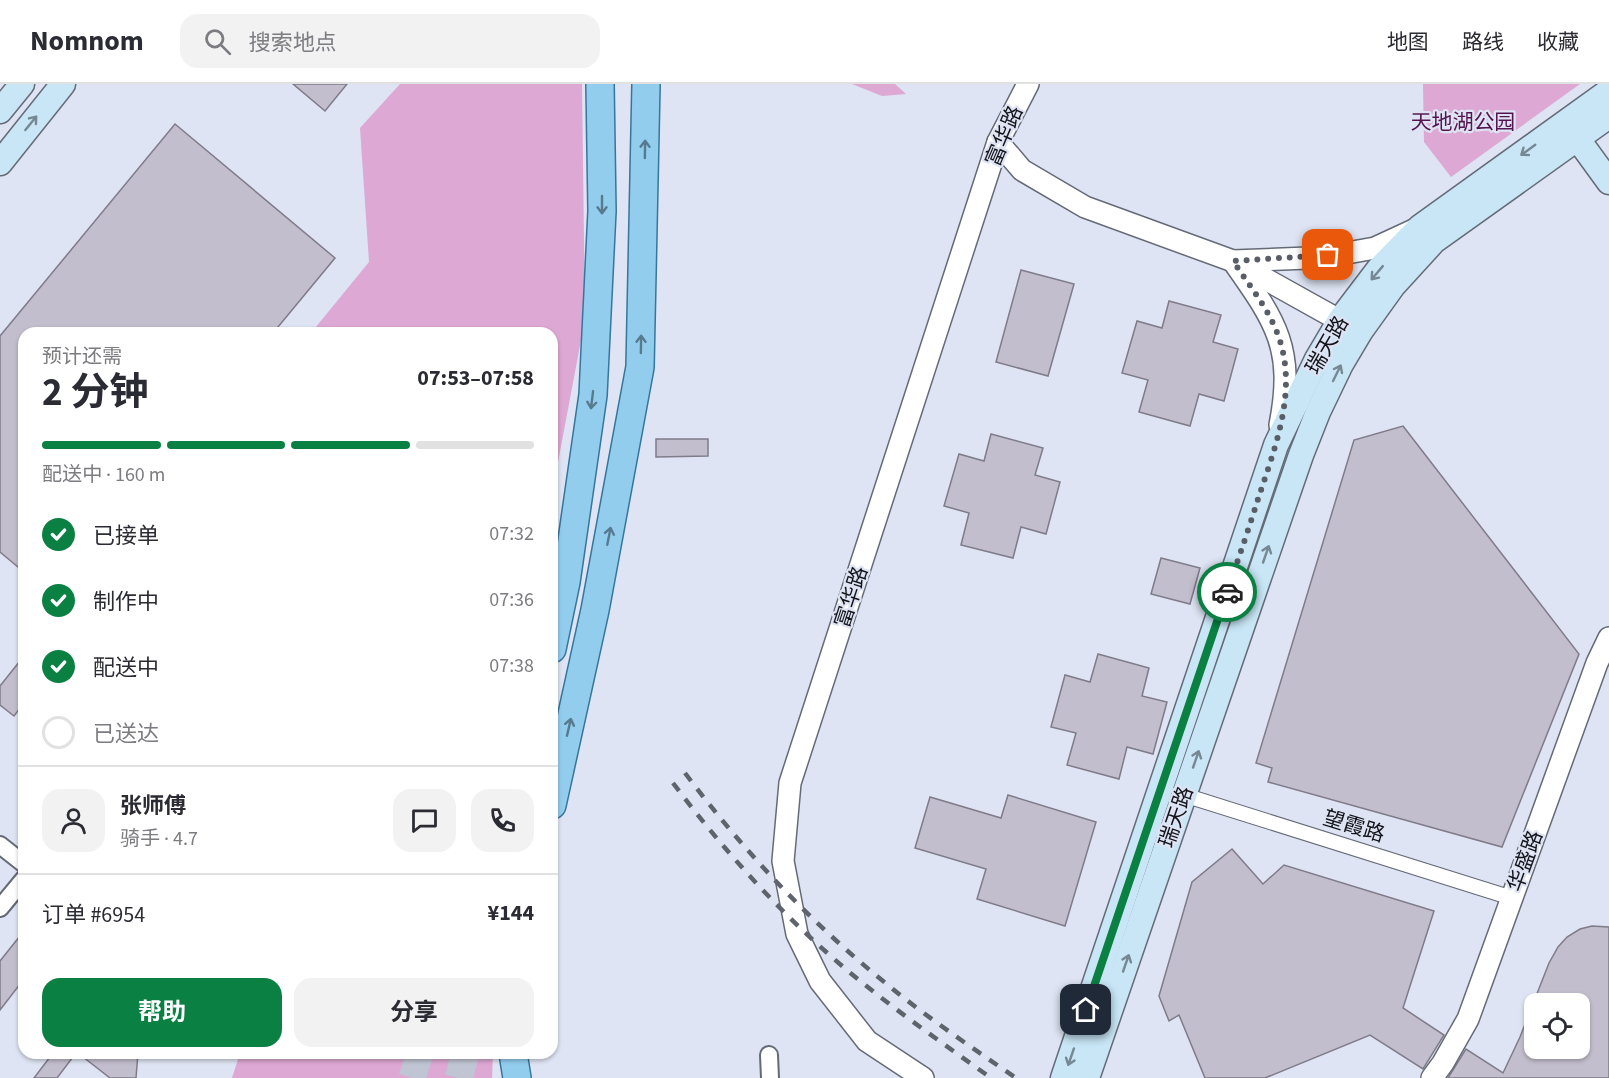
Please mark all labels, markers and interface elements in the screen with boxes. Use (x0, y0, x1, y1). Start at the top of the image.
search box (180, 14, 600, 68)
text: Nomnom (30, 21, 144, 61)
icon: search (201, 25, 234, 58)
text: 搜索地点 (249, 27, 337, 59)
text: 地图 (1387, 27, 1429, 57)
text: 路线 (1462, 27, 1504, 57)
text: 收藏 (1537, 27, 1579, 57)
street label: 富华路 (978, 101, 1030, 171)
park label: 天地湖公园 (1411, 107, 1516, 137)
one-way arrow (25, 116, 38, 132)
one-way arrow (639, 140, 651, 160)
one-way arrow (1520, 144, 1536, 156)
one-way arrow (596, 195, 608, 215)
pin (1302, 229, 1353, 280)
icon: bag (1311, 238, 1344, 271)
one-way arrow (1370, 265, 1384, 280)
street label: 瑞天路 (1298, 310, 1356, 380)
one-way arrow (635, 335, 647, 355)
text: 预计还需 (42, 343, 122, 371)
text: 07:53–07:58 (417, 362, 534, 394)
one-way arrow (1331, 364, 1343, 382)
text: 2 分钟 (42, 365, 148, 421)
one-way arrow (586, 390, 597, 410)
text: 配送中 · 160 m (42, 461, 165, 489)
icon: check (42, 518, 75, 551)
text: 已接单 (93, 520, 159, 552)
text: 07:32 (489, 520, 534, 548)
one-way arrow (604, 527, 615, 547)
one-way arrow (1262, 545, 1273, 564)
street label: 富华路 (827, 562, 875, 632)
courier (1197, 562, 1257, 622)
icon: car (1211, 576, 1244, 609)
icon: check (42, 584, 75, 617)
text: 制作中 (93, 586, 159, 618)
text: 07:36 (489, 586, 534, 614)
icon: check (42, 650, 75, 683)
text: 配送中 (93, 652, 159, 684)
text: 07:38 (489, 652, 534, 680)
text: 已送达 (93, 718, 159, 750)
one-way arrow (564, 718, 575, 737)
one-way arrow (1192, 750, 1203, 769)
street label: 瑞天路 (1152, 782, 1200, 852)
button: person (42, 789, 105, 852)
button: chat (393, 789, 456, 852)
button: phone (471, 789, 534, 852)
text: 张师傅 (120, 790, 186, 822)
street label: 望霞路 (1319, 802, 1389, 850)
text: 骑手 · 4.7 (120, 825, 198, 853)
street label: 华盛路 (1500, 826, 1550, 896)
text: ¥144 (488, 897, 534, 929)
text: 订单 #6954 (42, 899, 145, 931)
one-way arrow (1122, 954, 1133, 973)
button: 帮助 (42, 978, 282, 1047)
button: 分享 (294, 978, 534, 1047)
pin (1060, 984, 1111, 1035)
icon: home (1069, 993, 1102, 1026)
map controls (1524, 993, 1590, 1059)
button: locate (1524, 993, 1590, 1059)
one-way arrow (1064, 1047, 1075, 1066)

